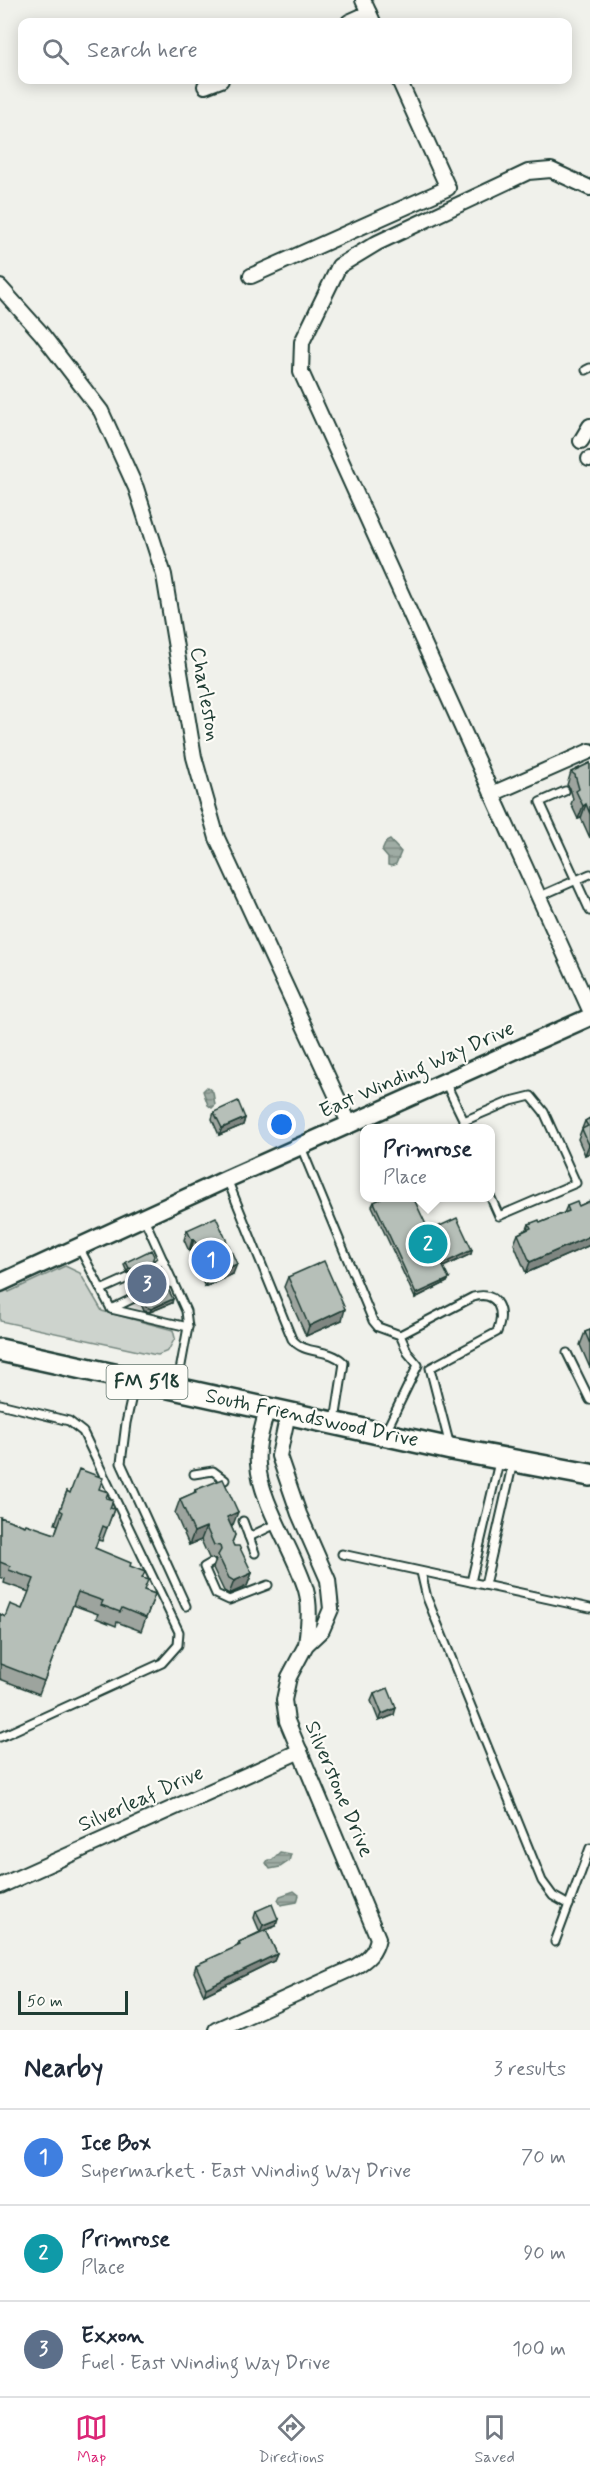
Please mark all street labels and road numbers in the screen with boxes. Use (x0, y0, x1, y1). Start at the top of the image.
street label: Charleston (183, 645, 227, 743)
street label: East Winding Way Drive (315, 1014, 520, 1127)
road number: FM 518 (106, 1365, 188, 1399)
street label: South Friendswood Drive (203, 1382, 421, 1454)
street label: Silverstone Drive (298, 1717, 380, 1861)
street label: Silverleaf Drive (74, 1759, 208, 1839)

